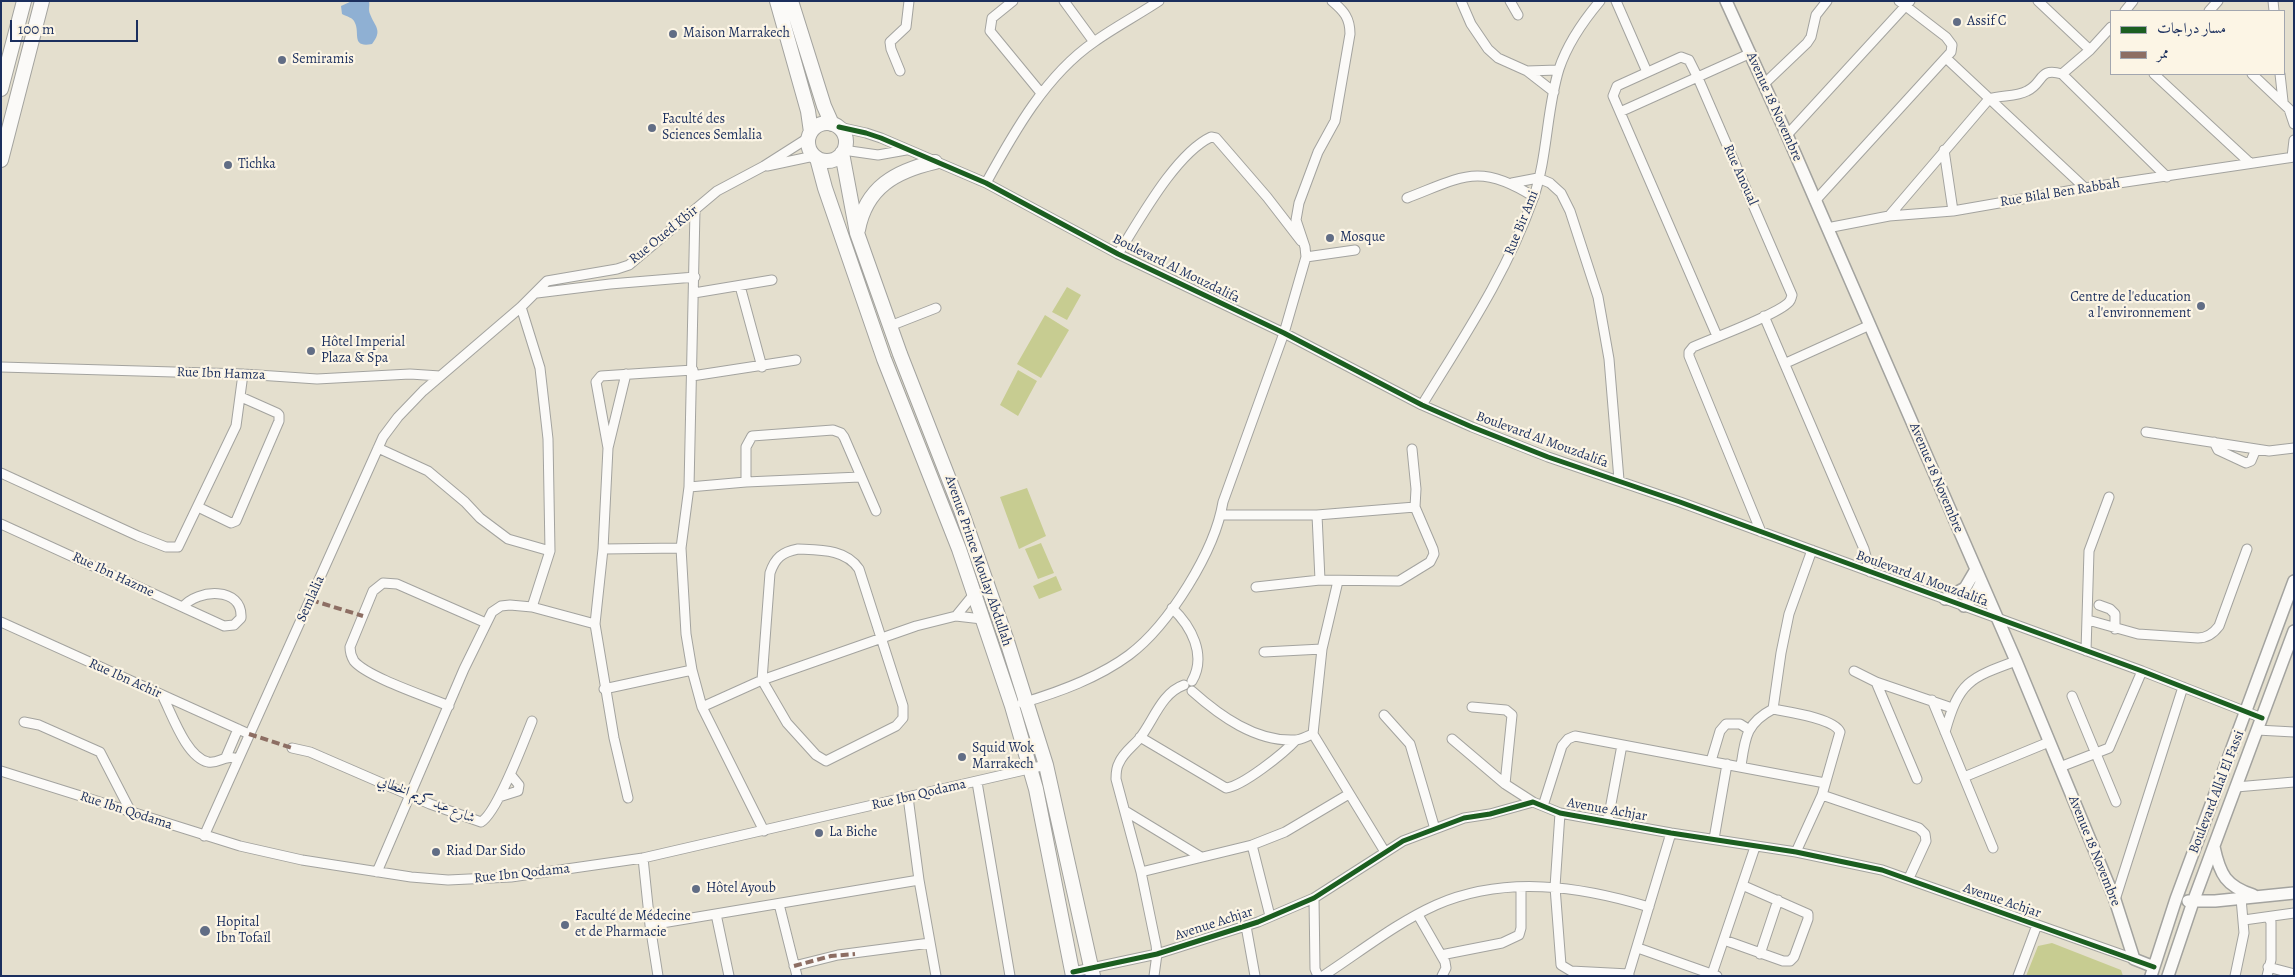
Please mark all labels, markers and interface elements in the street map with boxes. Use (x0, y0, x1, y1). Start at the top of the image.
scale bar (12, 10, 140, 42)
legend (2110, 10, 2285, 75)
place label: Assif C (1967, 14, 2007, 30)
marker: Assif C (1951, 16, 1963, 28)
text: مسار دراجات (2157, 18, 2226, 38)
text: 100 m (18, 19, 55, 39)
place label: Maison Marrakech (683, 26, 790, 42)
marker: Maison Marrakech (667, 28, 679, 40)
text: ممر (2157, 43, 2169, 63)
street label: Avenue 18 Novembre (1742, 50, 1806, 164)
place label: Semiramis (292, 52, 354, 68)
marker: Semiramis (276, 54, 288, 66)
place label: Faculté des Sciences Semlalia (662, 112, 762, 144)
marker: Faculté des Sciences Semlalia (646, 122, 658, 134)
street label: Rue Anoual (1719, 142, 1761, 208)
place label: Tichka (238, 157, 276, 173)
marker: Tichka (222, 159, 234, 171)
street label: Rue Bilal Ben Rabbah (1999, 175, 2121, 211)
street label: Rue Bir Ami (1501, 188, 1543, 258)
street label: Rue Oued Kbir (626, 202, 702, 268)
place label: Mosque (1340, 230, 1385, 246)
street label: Boulevard Al Mouzdalifa (1110, 231, 1242, 307)
marker: Mosque (1324, 232, 1336, 244)
place label: Centre de l'education a l'environnement (2070, 290, 2191, 322)
marker: Centre de l'education a l'environnement (2195, 300, 2207, 312)
place label: Hôtel Imperial Plaza & Spa (321, 335, 405, 368)
marker: Hôtel Imperial Plaza & Spa (305, 345, 317, 357)
street label: Rue Ibn Hamza (176, 364, 266, 384)
street label: Boulevard Al Mouzdalifa (1474, 408, 1610, 472)
street label: Avenue 18 Novembre (1905, 420, 1967, 536)
street label: Avenue Prince Moulay Abdullah (941, 473, 1015, 649)
street label: Boulevard Al Mouzdalifa (1854, 547, 1990, 611)
street label: Rue Ibn Hazme (69, 549, 157, 601)
street label: Semlalia (293, 573, 329, 625)
street label: Rue Ibn Achir (86, 655, 164, 703)
street label: Boulevard Allal El Fassi (2186, 728, 2248, 856)
place label: Squid Wok Marrakech (972, 741, 1034, 774)
marker: Squid Wok Marrakech (956, 751, 968, 763)
street label: شارع عبد كريم الخطابي (375, 773, 477, 827)
street label: Rue Ibn Qodama (870, 776, 968, 814)
street label: Rue Ibn Qodama (78, 788, 174, 834)
street label: Avenue 18 Novembre (2064, 793, 2124, 909)
street label: Avenue Achjar (1566, 795, 1648, 825)
place label: La Biche (829, 825, 877, 841)
marker: La Biche (813, 827, 825, 839)
place label: Riad Dar Sido (446, 844, 525, 860)
marker: Riad Dar Sido (430, 846, 442, 858)
street label: Rue Ibn Qodama (473, 861, 571, 887)
street label: Avenue Achjar (1961, 880, 2043, 922)
place label: Hôtel Ayoub (706, 881, 776, 897)
marker: Hôtel Ayoub (690, 883, 702, 895)
street label: Avenue Achjar (1173, 903, 1255, 945)
place label: Faculté de Médecine et de Pharmacie (575, 909, 691, 942)
place label: Hopital Ibn Tofaïl (216, 915, 271, 948)
marker: Faculté de Médecine et de Pharmacie (559, 919, 571, 931)
marker: Hopital Ibn Tofaïl (198, 924, 212, 938)

